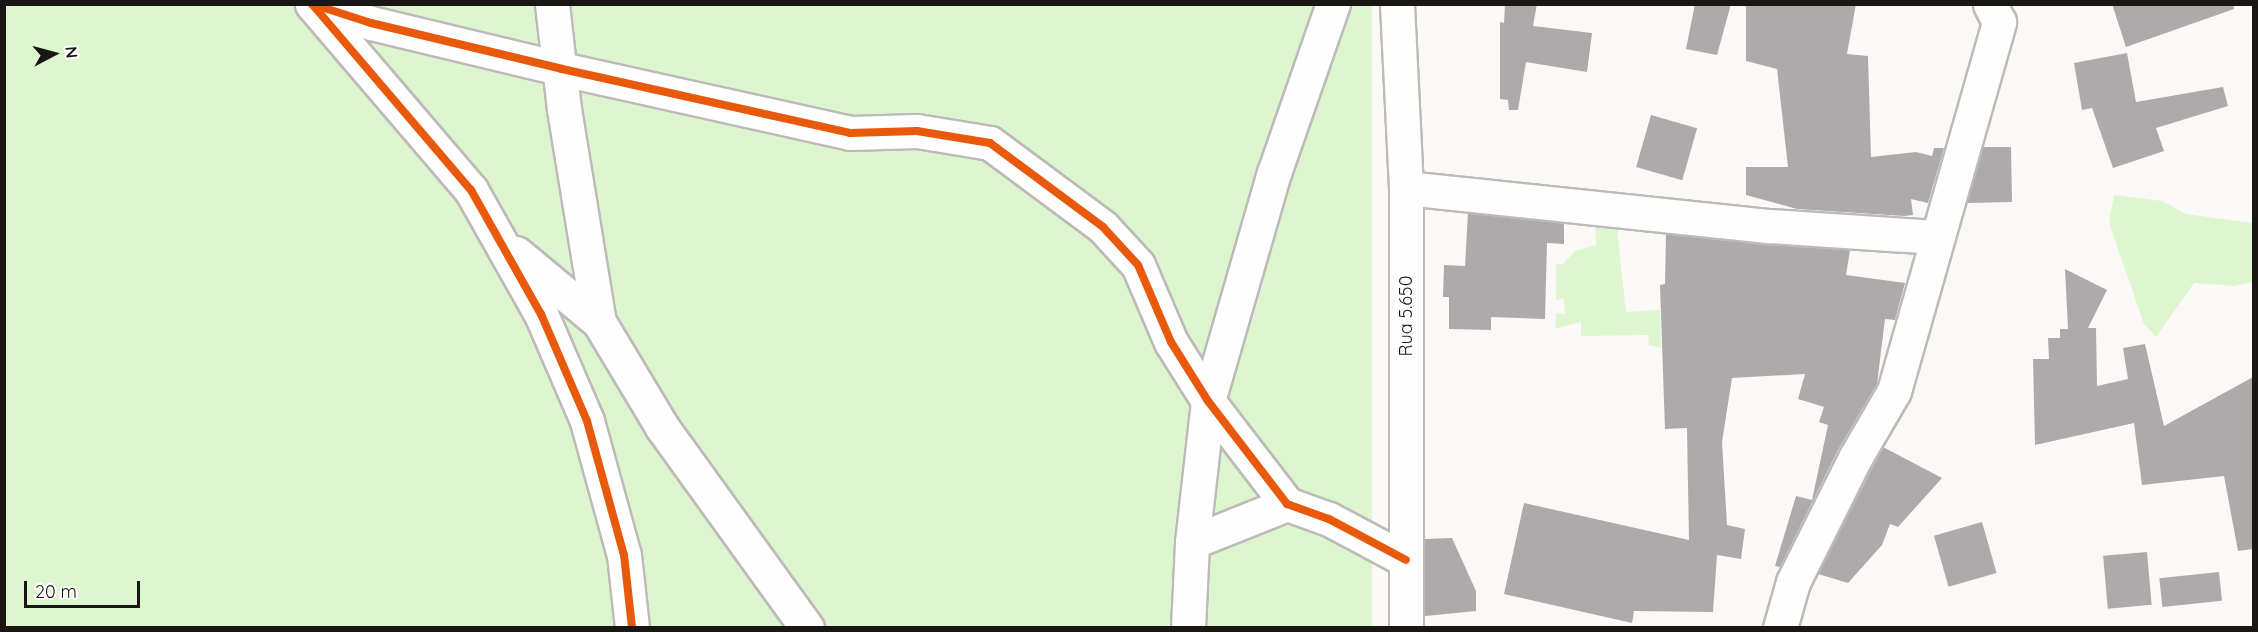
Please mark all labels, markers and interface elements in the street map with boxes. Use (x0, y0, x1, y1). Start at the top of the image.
north arrow (24, 24, 84, 84)
text: N (61, 45, 82, 59)
street label: Rua 5.650 (1395, 276, 1417, 356)
scale bar (27, 569, 142, 607)
text: 20 m (35, 580, 77, 603)

